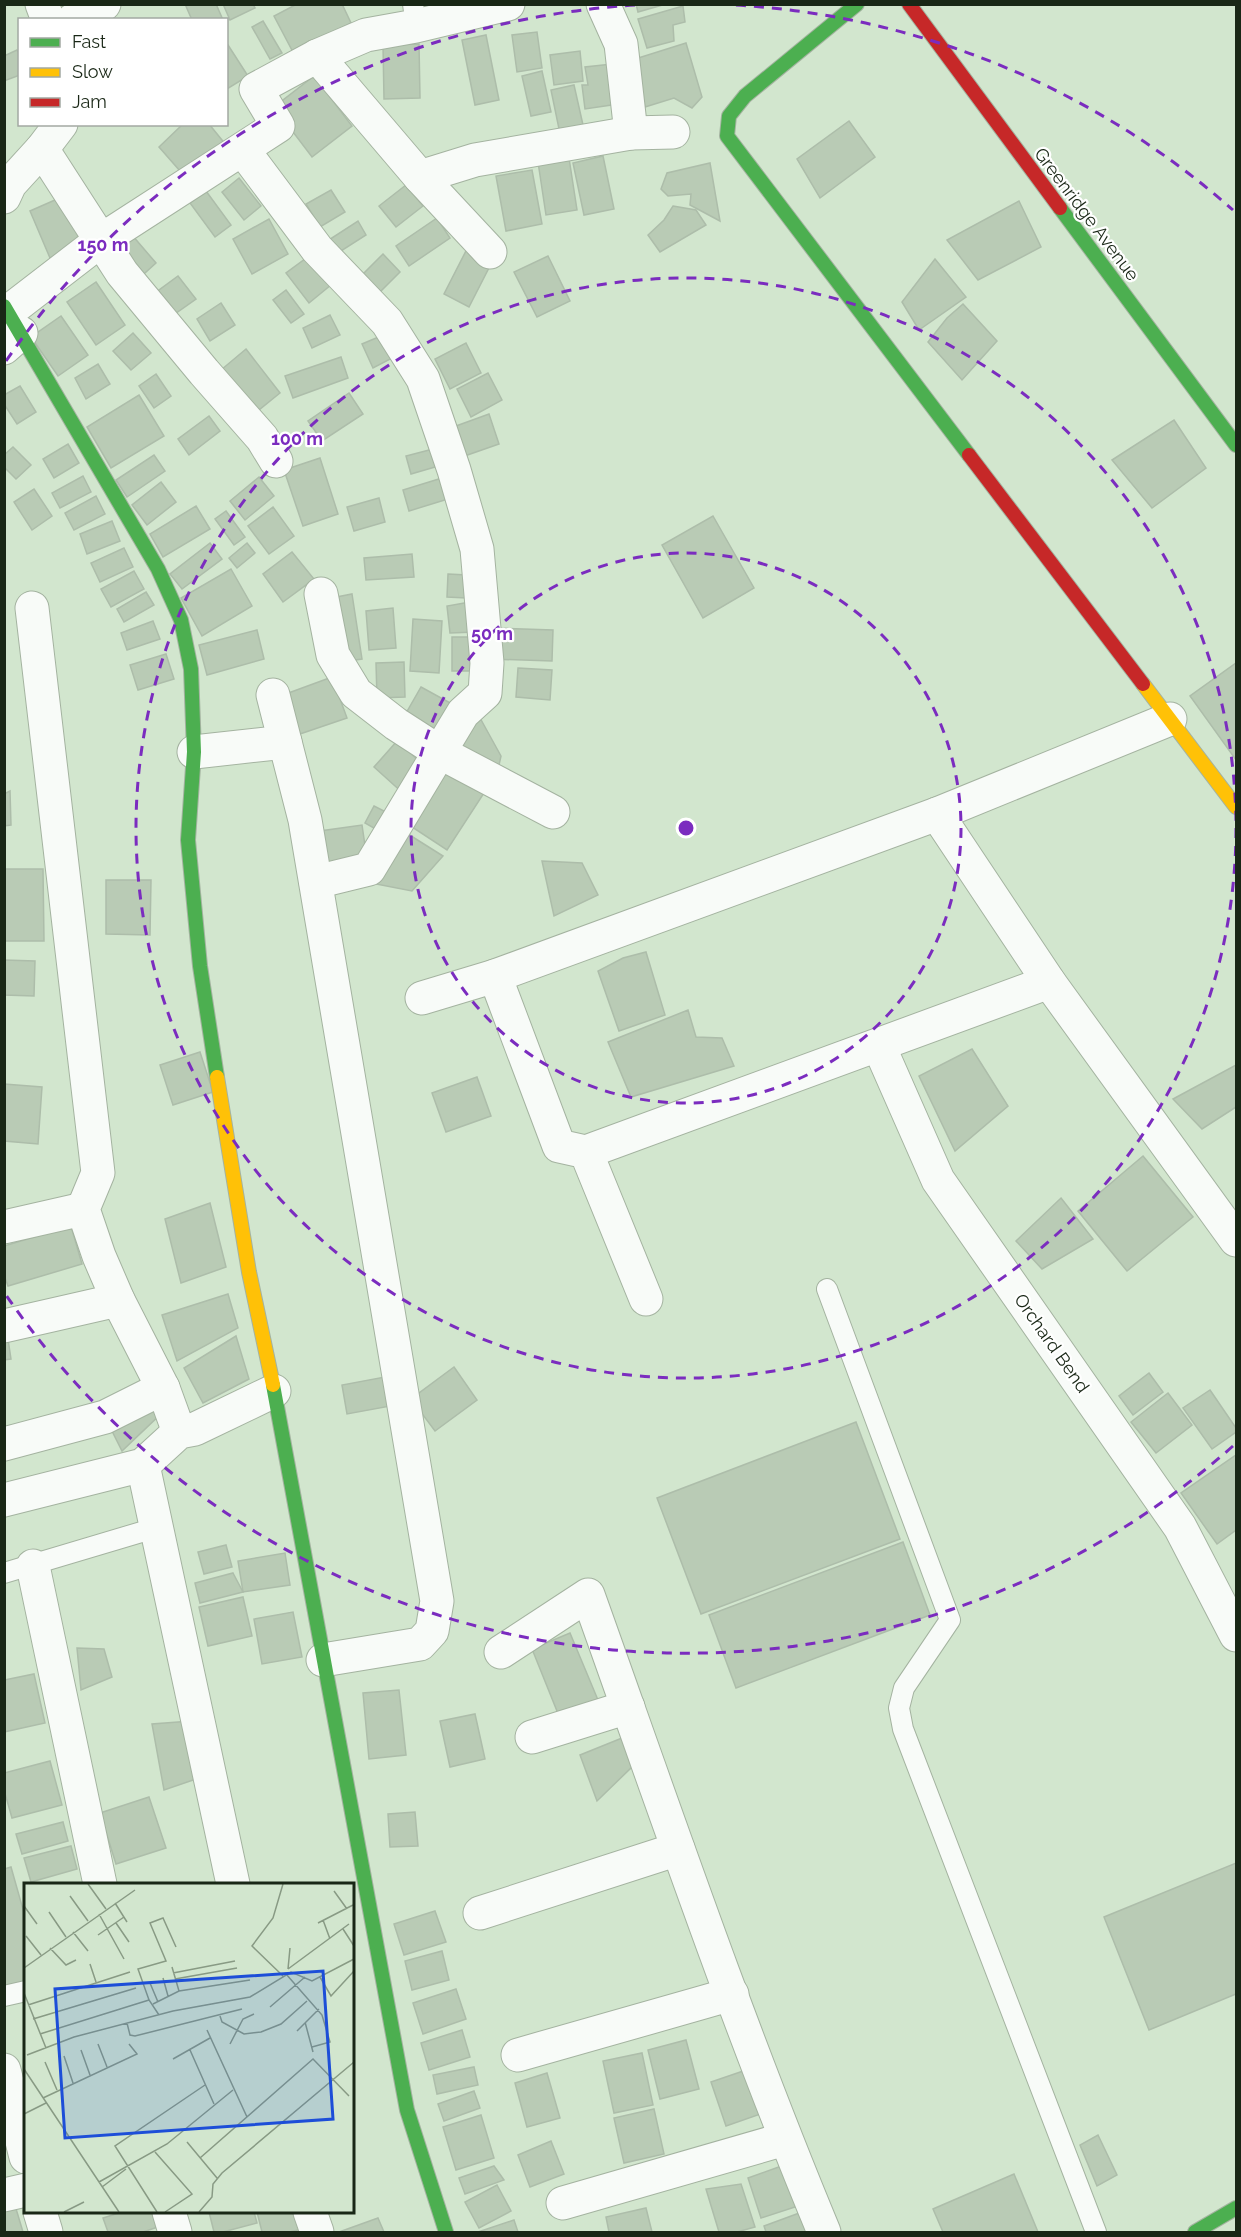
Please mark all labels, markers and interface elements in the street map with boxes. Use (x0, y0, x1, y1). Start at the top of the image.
legend (18, 18, 228, 126)
text: Fast (72, 31, 106, 52)
text: Slow (72, 61, 113, 82)
text: Jam (72, 91, 107, 112)
street label: Greenridge Avenue (1030, 143, 1144, 285)
text: 150 m (78, 234, 129, 255)
text: 100 m (271, 428, 323, 449)
text: 50 m (471, 623, 513, 644)
centre of rings (676, 818, 696, 838)
street label: Orchard Bend (1010, 1290, 1094, 1396)
inset map (24, 1883, 354, 2213)

